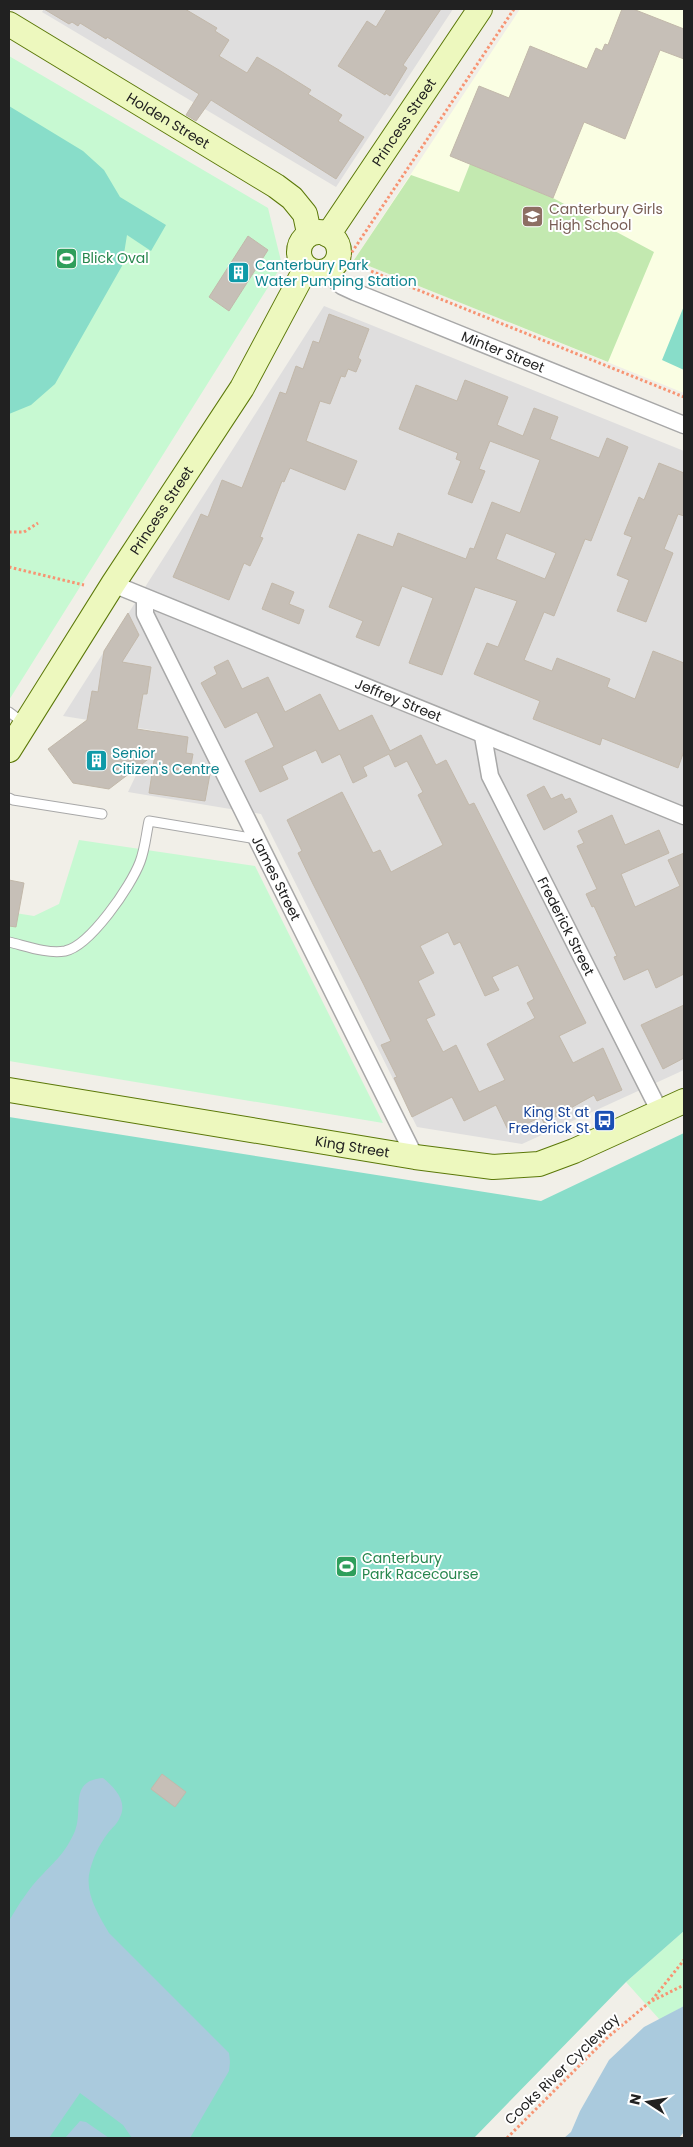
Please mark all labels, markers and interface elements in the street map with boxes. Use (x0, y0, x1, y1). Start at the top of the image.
street label: Princess Street (367, 74, 441, 170)
street label: Holden Street (123, 88, 213, 153)
place label: Canterbury Girls High School (549, 199, 663, 235)
school or university icon: Canterbury Girls High School (521, 205, 545, 229)
sports icon: Blick Oval (54, 246, 78, 270)
place label: Blick Oval (82, 248, 149, 268)
place label: Canterbury Park Water Pumping Station (255, 255, 417, 291)
building icon: Canterbury Park Water Pumping Station (227, 261, 251, 285)
street label: Minter Street (458, 326, 548, 378)
street label: Princess Street (125, 462, 198, 559)
street label: Jeffrey Street (352, 673, 445, 727)
place label: Senior Citizen's Centre (112, 743, 220, 779)
building icon: Senior Citizen's Centre (84, 749, 108, 773)
street label: James Street (247, 832, 306, 924)
street label: Frederick Street (533, 873, 599, 979)
place label: King St at Frederick St (508, 1102, 589, 1138)
bus stop icon: King St at Frederick St (593, 1108, 617, 1132)
street label: King Street (314, 1131, 391, 1163)
place label: Canterbury Park Racecourse (362, 1548, 479, 1584)
sports icon: Canterbury Park Racecourse (334, 1554, 358, 1578)
street label: Cooks River Cycleway (500, 2009, 624, 2129)
north arrow (623, 2077, 673, 2127)
text: N (624, 2092, 646, 2107)

